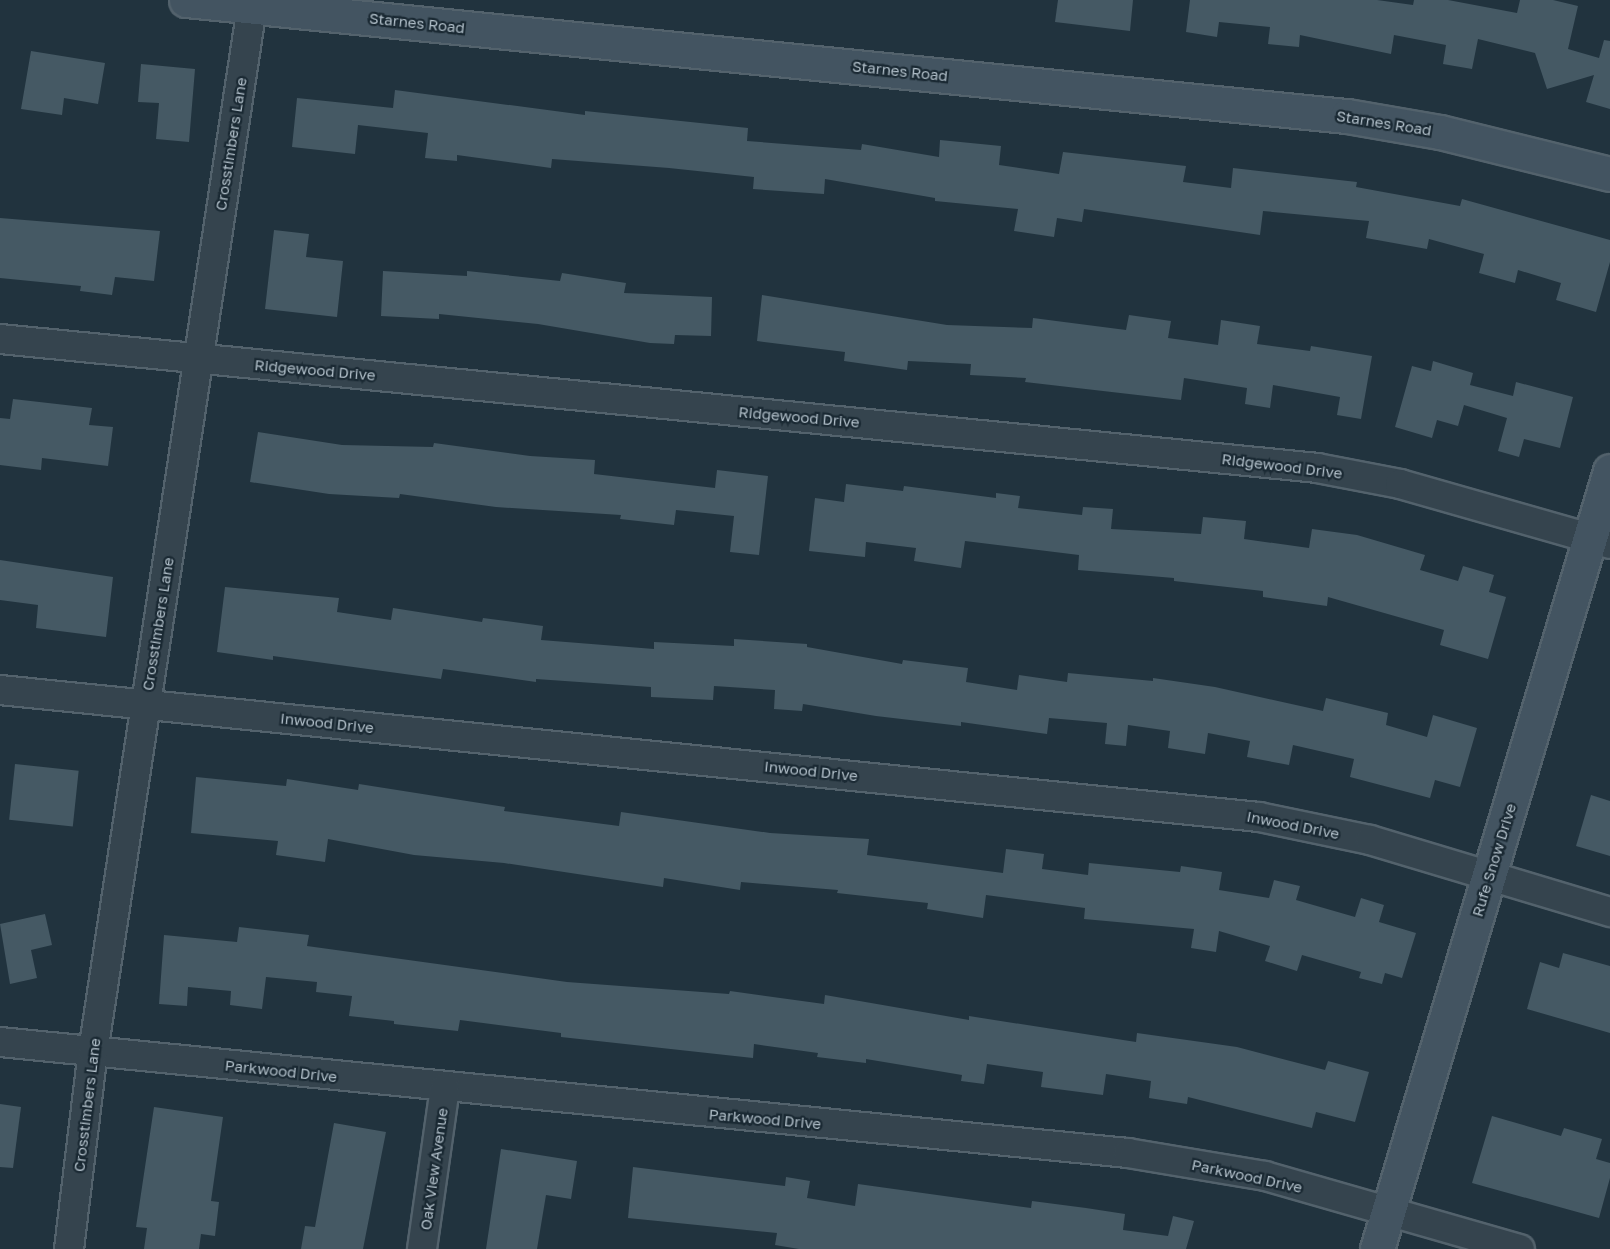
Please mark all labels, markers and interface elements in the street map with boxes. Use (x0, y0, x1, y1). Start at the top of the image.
street label: Starnes Road (368, 9, 466, 37)
street label: Starnes Road (851, 57, 949, 85)
street label: Crosstimbers Lane (212, 76, 250, 212)
street label: Starnes Road (1335, 107, 1433, 139)
street label: Ridgewood Drive (254, 356, 376, 384)
street label: Ridgewood Drive (738, 403, 860, 431)
street label: Ridgewood Drive (1221, 450, 1343, 482)
street label: Crosstimbers Lane (139, 556, 177, 692)
street label: Inwood Drive (279, 709, 375, 737)
street label: Inwood Drive (763, 757, 859, 785)
street label: Rufe Snow Drive (1468, 801, 1520, 919)
street label: Inwood Drive (1245, 807, 1341, 843)
street label: Crosstimbers Lane (70, 1037, 104, 1173)
street label: Parkwood Drive (224, 1056, 338, 1086)
street label: Parkwood Drive (708, 1105, 822, 1133)
street label: Oak View Avenue (417, 1107, 451, 1231)
street label: Parkwood Drive (1190, 1155, 1304, 1197)

